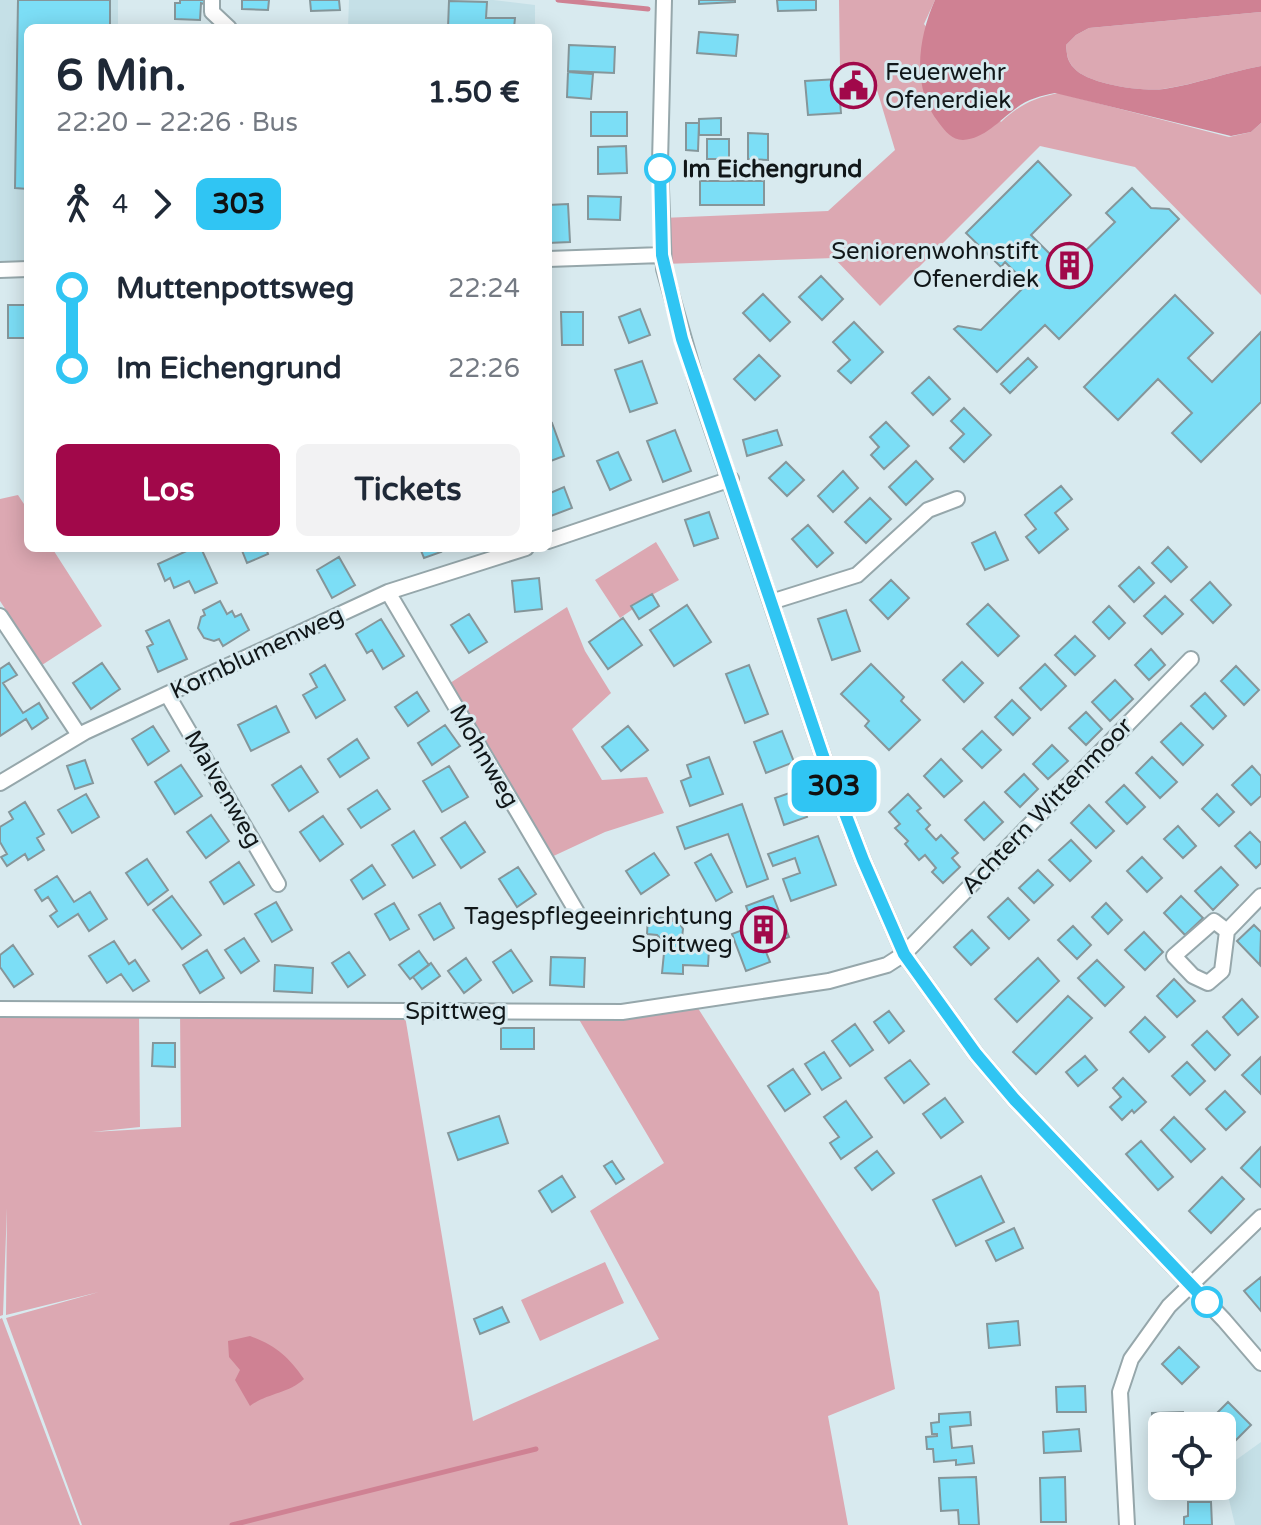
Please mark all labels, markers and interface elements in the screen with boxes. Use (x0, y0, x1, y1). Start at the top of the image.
text: 6 Min. (56, 50, 186, 103)
place label: Feuerwehr Ofenerdiek (885, 58, 1011, 115)
public building icon: Feuerwehr Ofenerdiek (830, 62, 878, 110)
text: 1.50 € (427, 74, 520, 111)
text: 22:20 – 22:26 · Bus (56, 107, 298, 138)
marker: Im Eichengrund (645, 154, 675, 184)
place label: Im Eichengrund (682, 155, 862, 184)
icon: walk (56, 182, 100, 226)
icon: forward (140, 182, 184, 226)
text: 303 (212, 187, 265, 221)
text: 4 (112, 189, 128, 220)
place label: Seniorenwohnstift Ofenerdiek (831, 237, 1039, 294)
building icon: Seniorenwohnstift Ofenerdiek (1046, 241, 1094, 289)
text: Muttenpottsweg (116, 270, 355, 307)
text: 22:24 (448, 273, 520, 304)
text: Im Eichengrund (116, 350, 342, 387)
text: 22:26 (448, 353, 520, 384)
button: Los (56, 444, 280, 536)
button: Tickets (296, 444, 520, 536)
street label: Kornblumenweg (166, 600, 348, 706)
street label: Mohnweg (443, 699, 525, 813)
street label: Achtern Wittenmoor (955, 711, 1139, 900)
street label: Malvenweg (178, 725, 268, 853)
line badge: 303 (788, 760, 880, 812)
text: 303 (808, 769, 860, 803)
place label: Tagespflegeeinrichtung Spittweg (464, 902, 733, 959)
building icon: Tagespflegeeinrichtung Spittweg (740, 906, 788, 954)
street label: Spittweg (405, 997, 507, 1026)
unlabelled marker (1192, 1287, 1222, 1317)
map controls (1148, 1412, 1236, 1500)
button: locate (1148, 1412, 1236, 1500)

